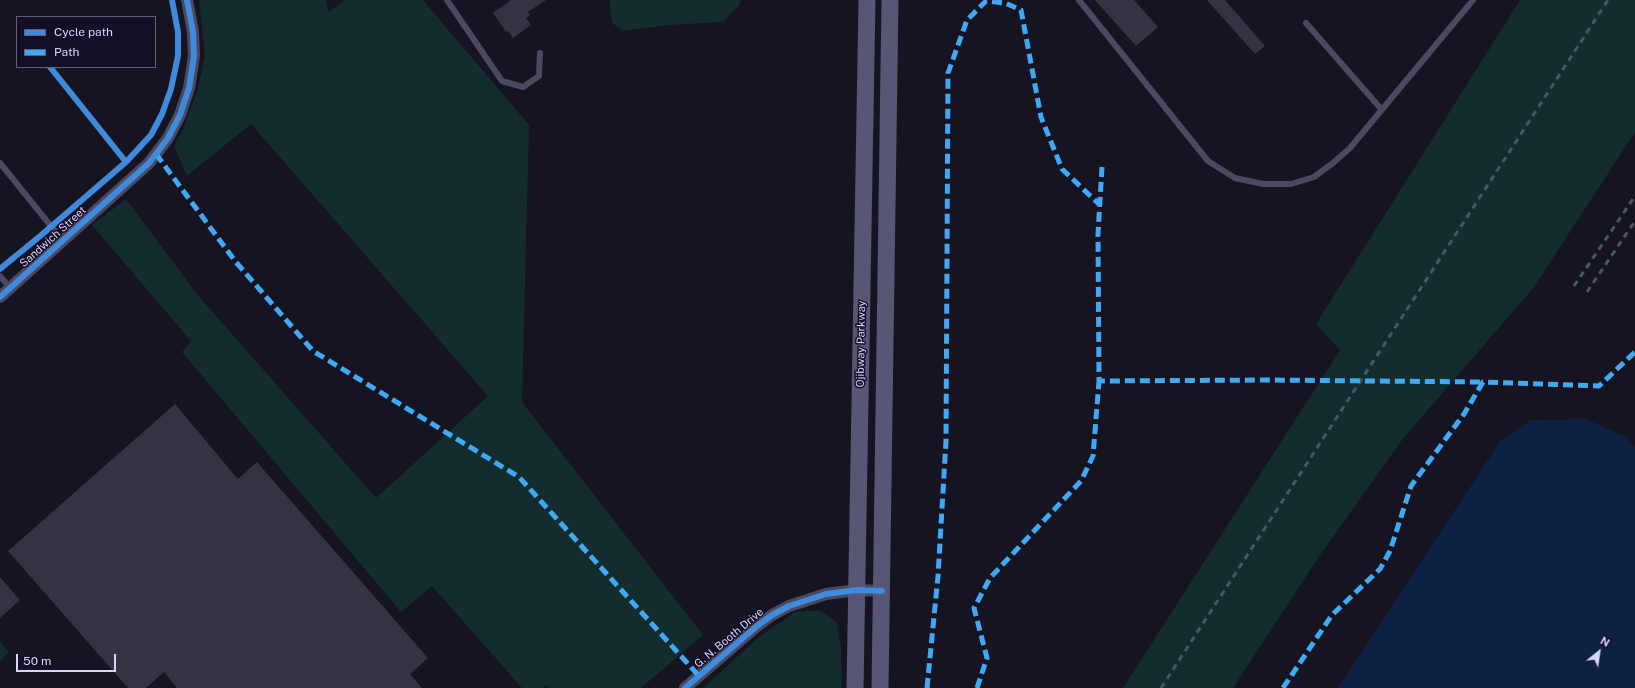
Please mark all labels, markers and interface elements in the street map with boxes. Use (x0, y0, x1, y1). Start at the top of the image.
legend (16, 16, 156, 68)
text: Cycle path (54, 25, 113, 39)
text: Path (54, 45, 80, 59)
street label: Sandwich Street (17, 204, 89, 270)
street label: Ojibway Parkway (854, 300, 868, 388)
street label: G. N. Booth Drive (692, 605, 766, 671)
north arrow (1579, 632, 1619, 672)
text: N (1598, 634, 1612, 649)
scale bar (18, 646, 118, 672)
text: 50 m (23, 654, 51, 668)

